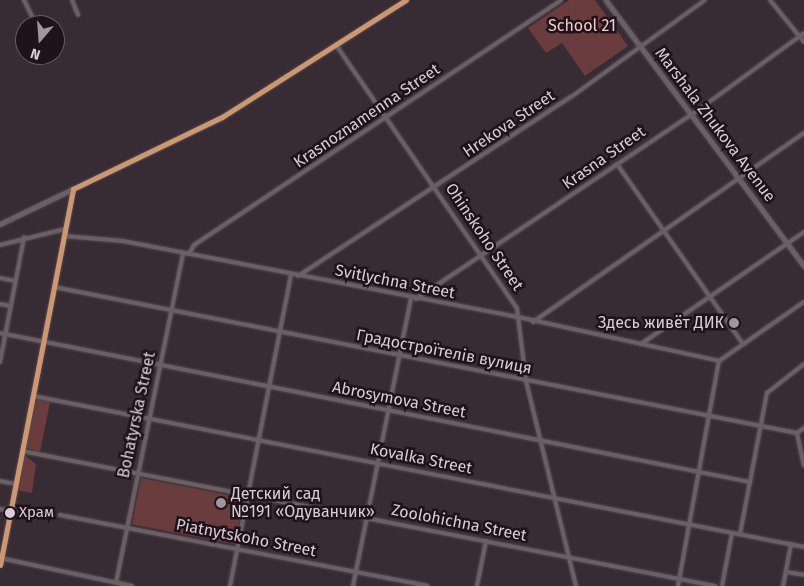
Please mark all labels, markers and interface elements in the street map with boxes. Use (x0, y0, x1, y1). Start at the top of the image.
north arrow (15, 15, 65, 65)
park label: School 21 (548, 16, 616, 36)
text: N (28, 44, 43, 63)
street label: Marshala Zhukova Avenue (651, 44, 779, 206)
street label: Krasnoznamenna Street (290, 60, 444, 172)
street label: Hrekova Street (459, 86, 559, 162)
street label: Krasna Street (559, 122, 649, 194)
street label: Ohinskoho Street (441, 180, 527, 294)
street label: Svitlychna Street (333, 261, 457, 303)
place label: Здесь живёт ДИК (598, 313, 724, 333)
marker: Здесь живёт ДИК (728, 317, 740, 329)
street label: Градостроїтелiв вулиця (355, 326, 533, 378)
street label: Bohatyrska Street (114, 350, 160, 480)
street label: Abrosymova Street (331, 378, 467, 422)
street label: Kovalka Street (368, 440, 474, 478)
place label: Детский сад №191 «Одуванчик» (231, 484, 375, 522)
marker: Детский сад №191 «Одуванчик» (215, 497, 227, 509)
street label: Zoolohichna Street (390, 500, 528, 546)
place label: Храм (19, 504, 54, 522)
marker: Храм (5, 508, 15, 518)
street label: Piatnytskoho Street (174, 515, 318, 561)

